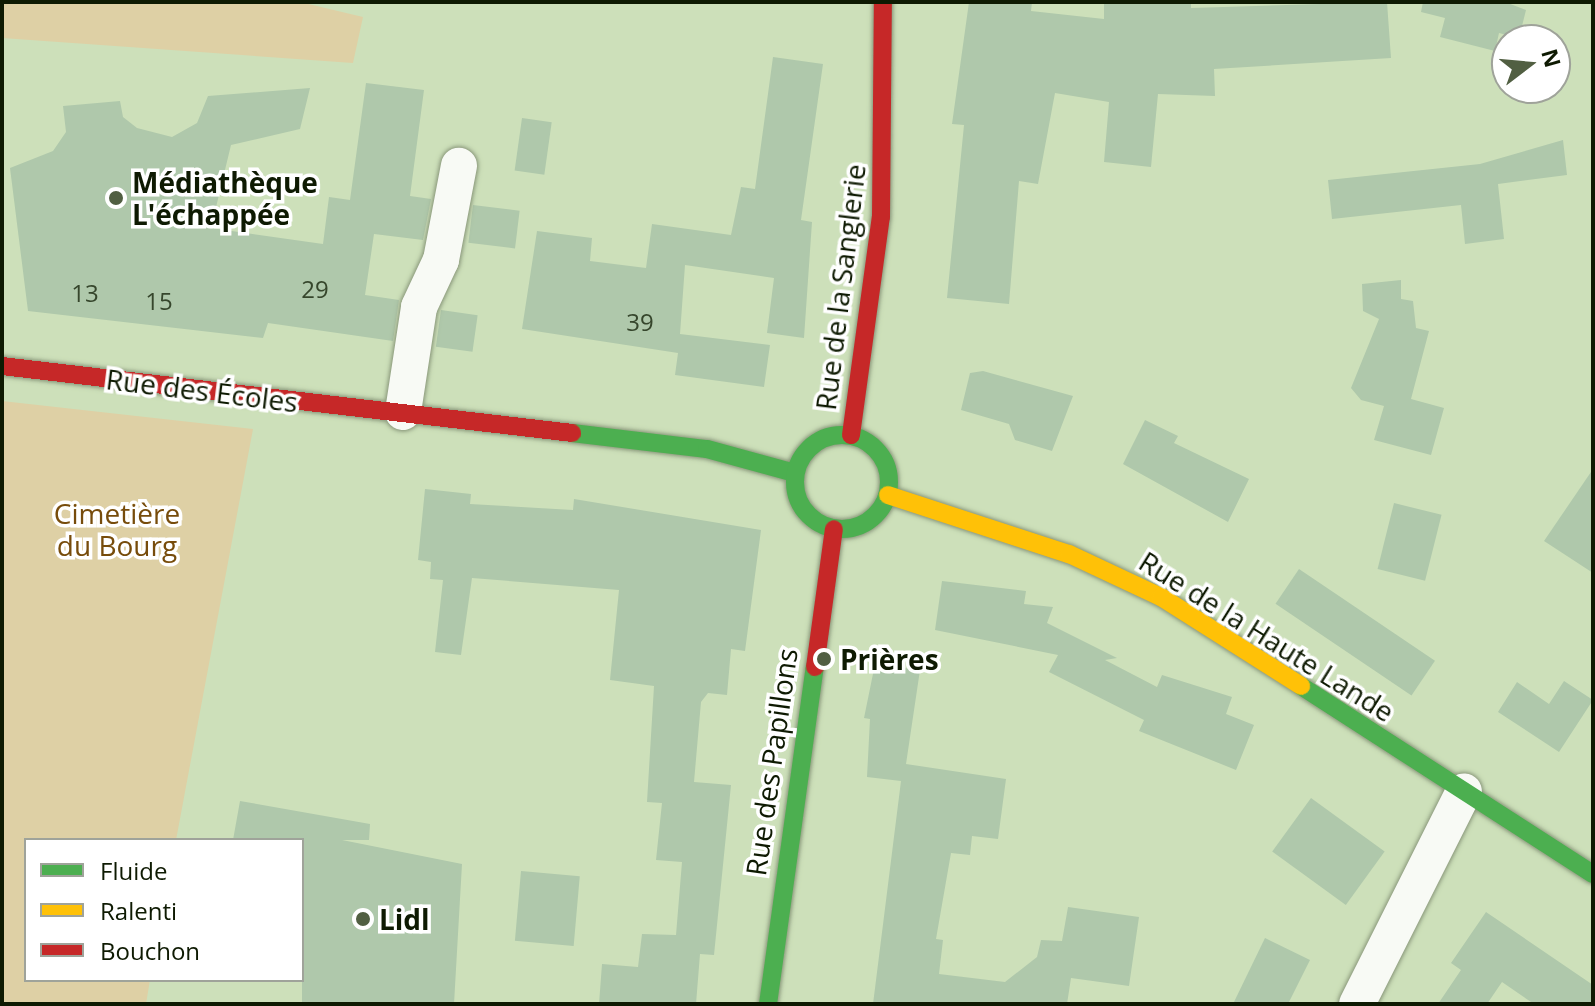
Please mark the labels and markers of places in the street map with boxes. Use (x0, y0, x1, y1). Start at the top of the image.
place label: Médiathèque L'échappée (132, 165, 318, 231)
marker: Médiathèque L'échappée (107, 189, 125, 207)
place label: Prières (840, 642, 939, 676)
marker: Prières (815, 650, 833, 668)
place label: Lidl (379, 902, 430, 936)
marker: Lidl (354, 910, 372, 928)

